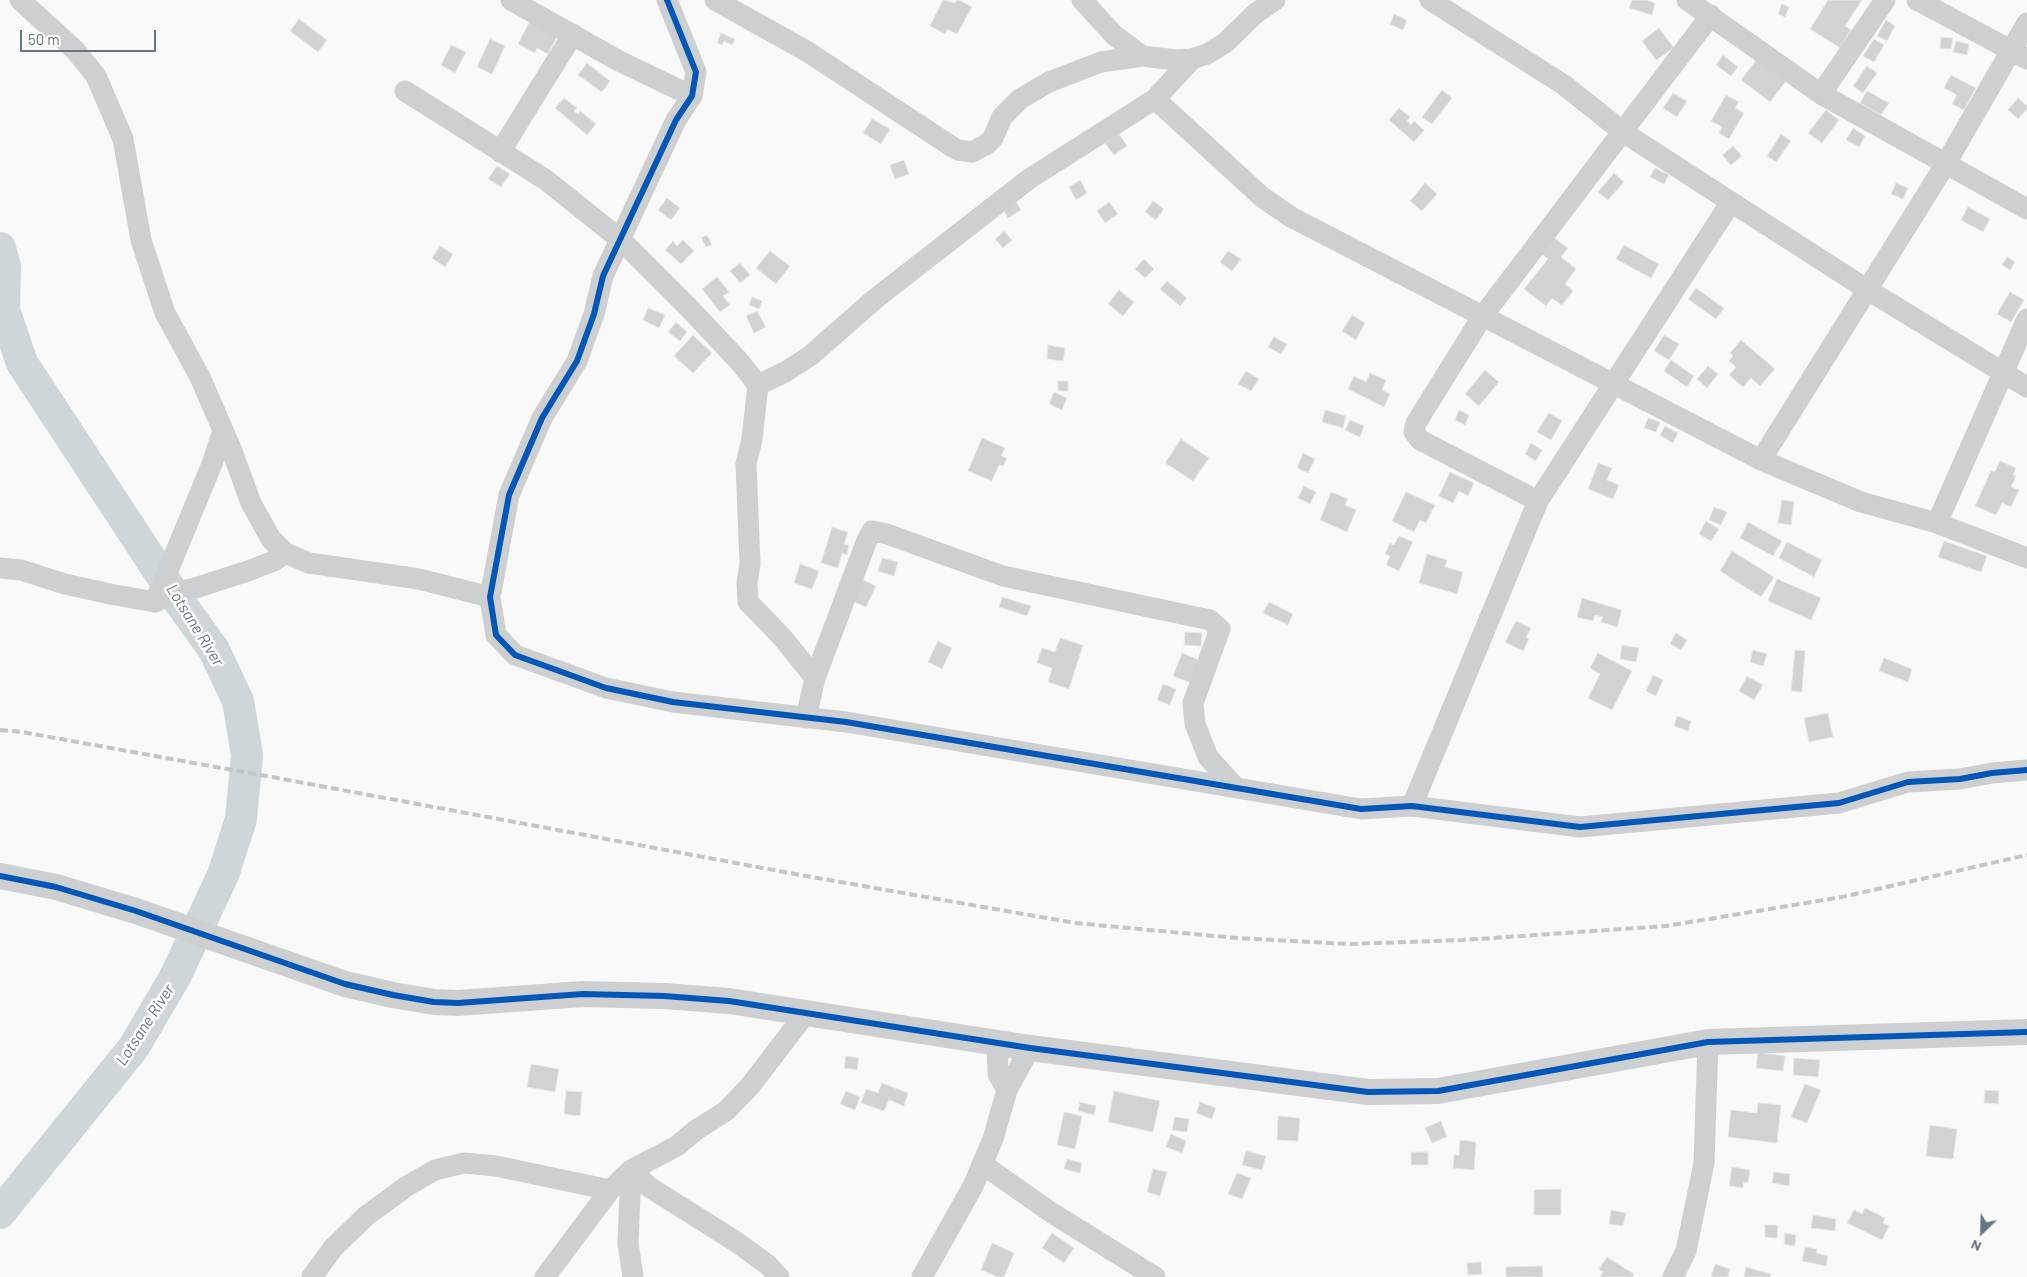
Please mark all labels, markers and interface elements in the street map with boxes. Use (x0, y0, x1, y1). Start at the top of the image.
scale bar (22, 20, 159, 52)
text: 50 m (28, 30, 60, 48)
water label: Lotsane River (162, 581, 228, 669)
water label: Lotsane River (112, 981, 178, 1069)
north arrow (1957, 1207, 2007, 1257)
text: N (1968, 1237, 1983, 1256)

